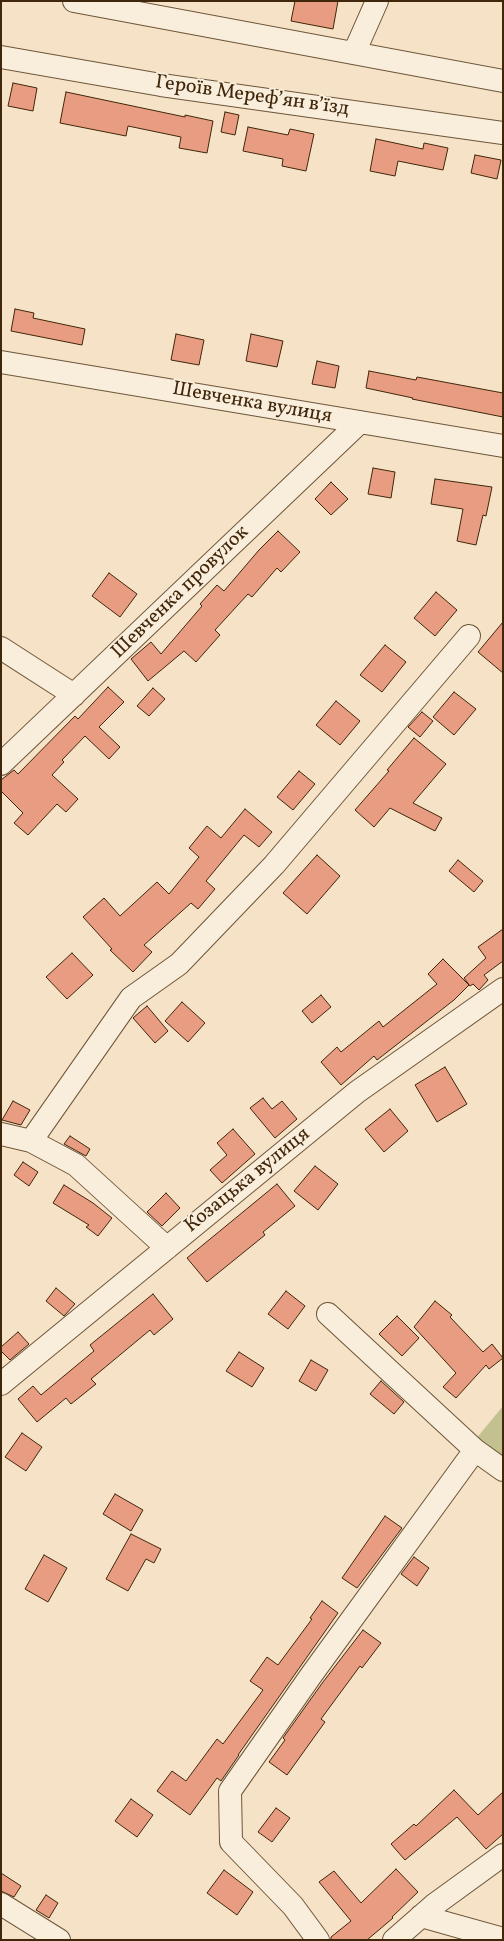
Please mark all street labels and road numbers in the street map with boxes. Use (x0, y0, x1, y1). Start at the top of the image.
street label: Героїв Мерефʼян вʼїзд (154, 72, 350, 122)
street label: Шевченка вулиця (170, 378, 334, 430)
street label: Шевченка провулок (107, 521, 255, 665)
street label: Козацька вулиця (181, 1123, 315, 1239)

